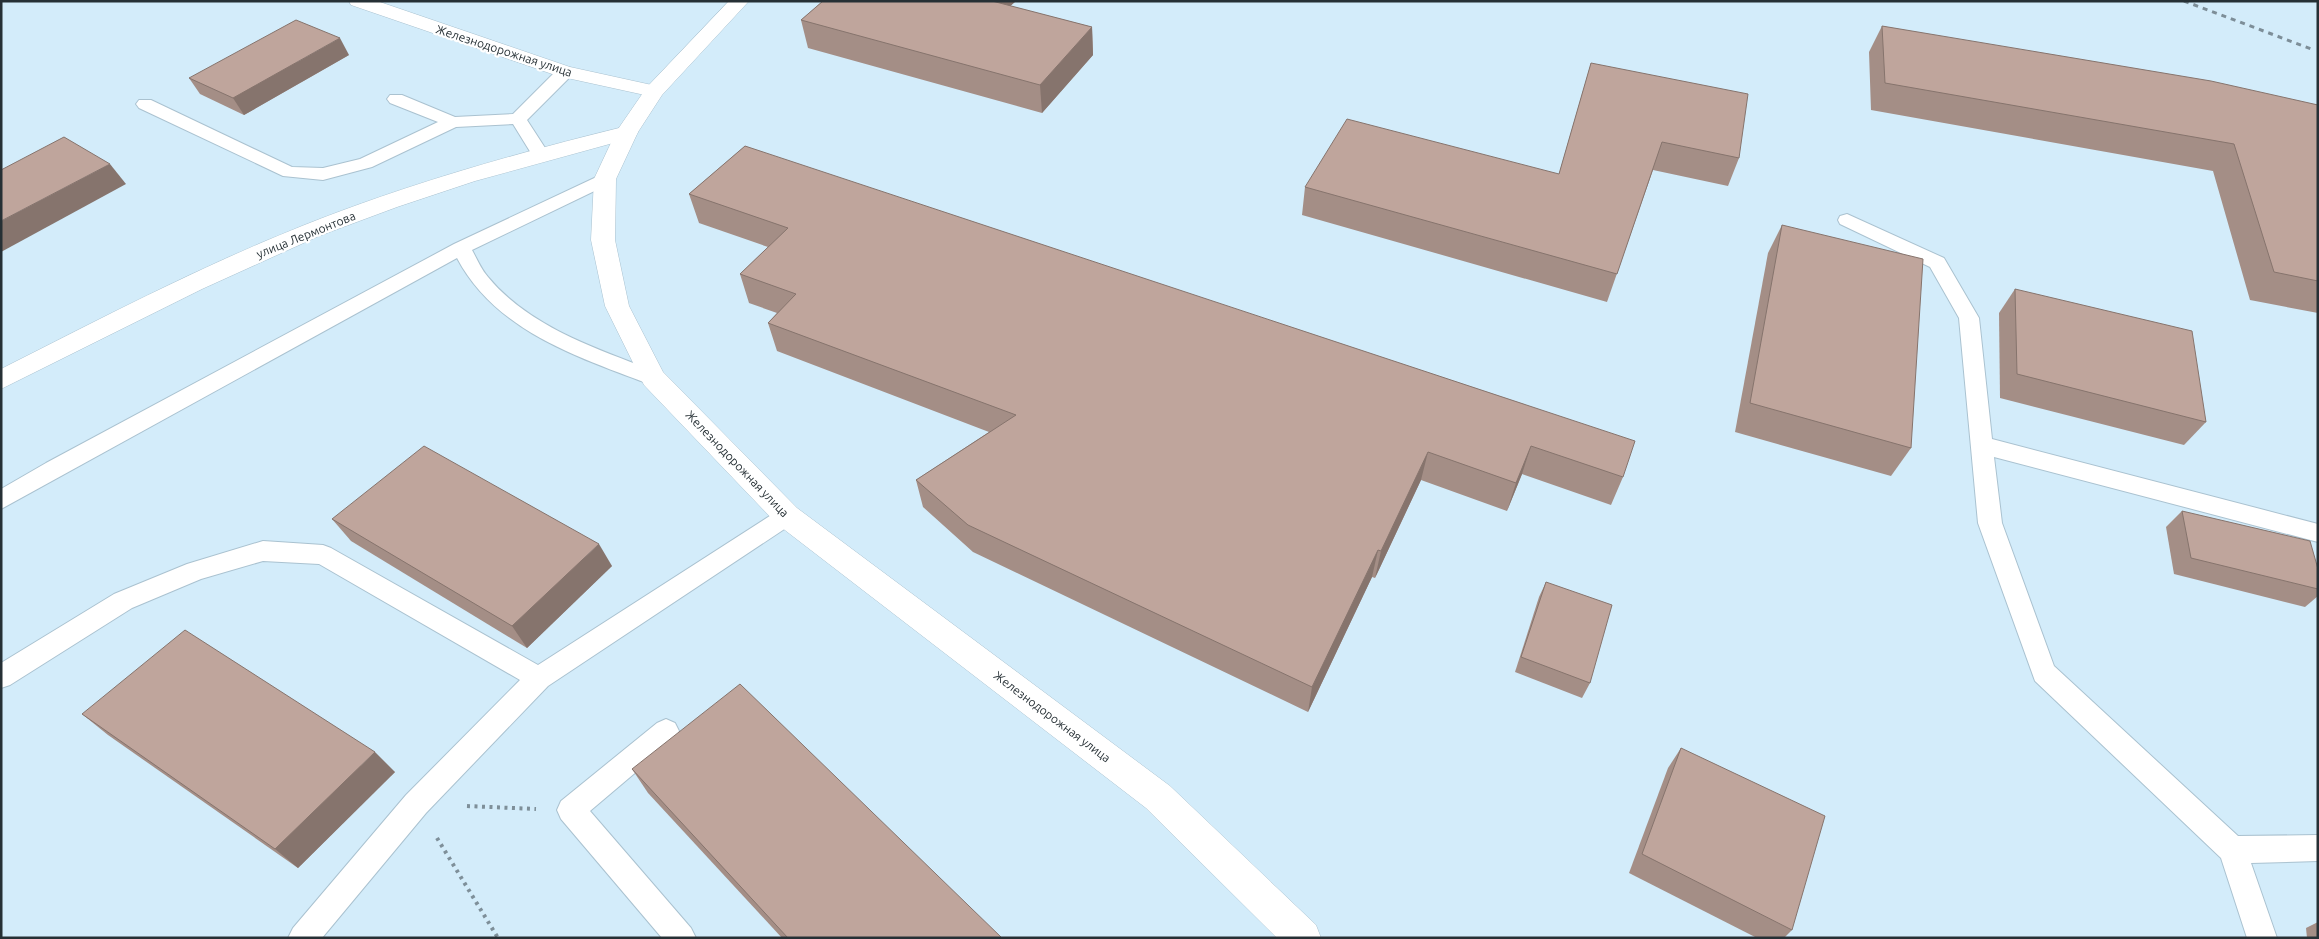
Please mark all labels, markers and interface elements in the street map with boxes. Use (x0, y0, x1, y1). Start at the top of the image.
street label: Железнодорожная улица (434, 22, 574, 79)
street label: улица Лермонтова (254, 209, 357, 260)
street label: Железнодорожная улица (683, 408, 791, 519)
street label: Железнодорожная улица (992, 669, 1113, 765)

